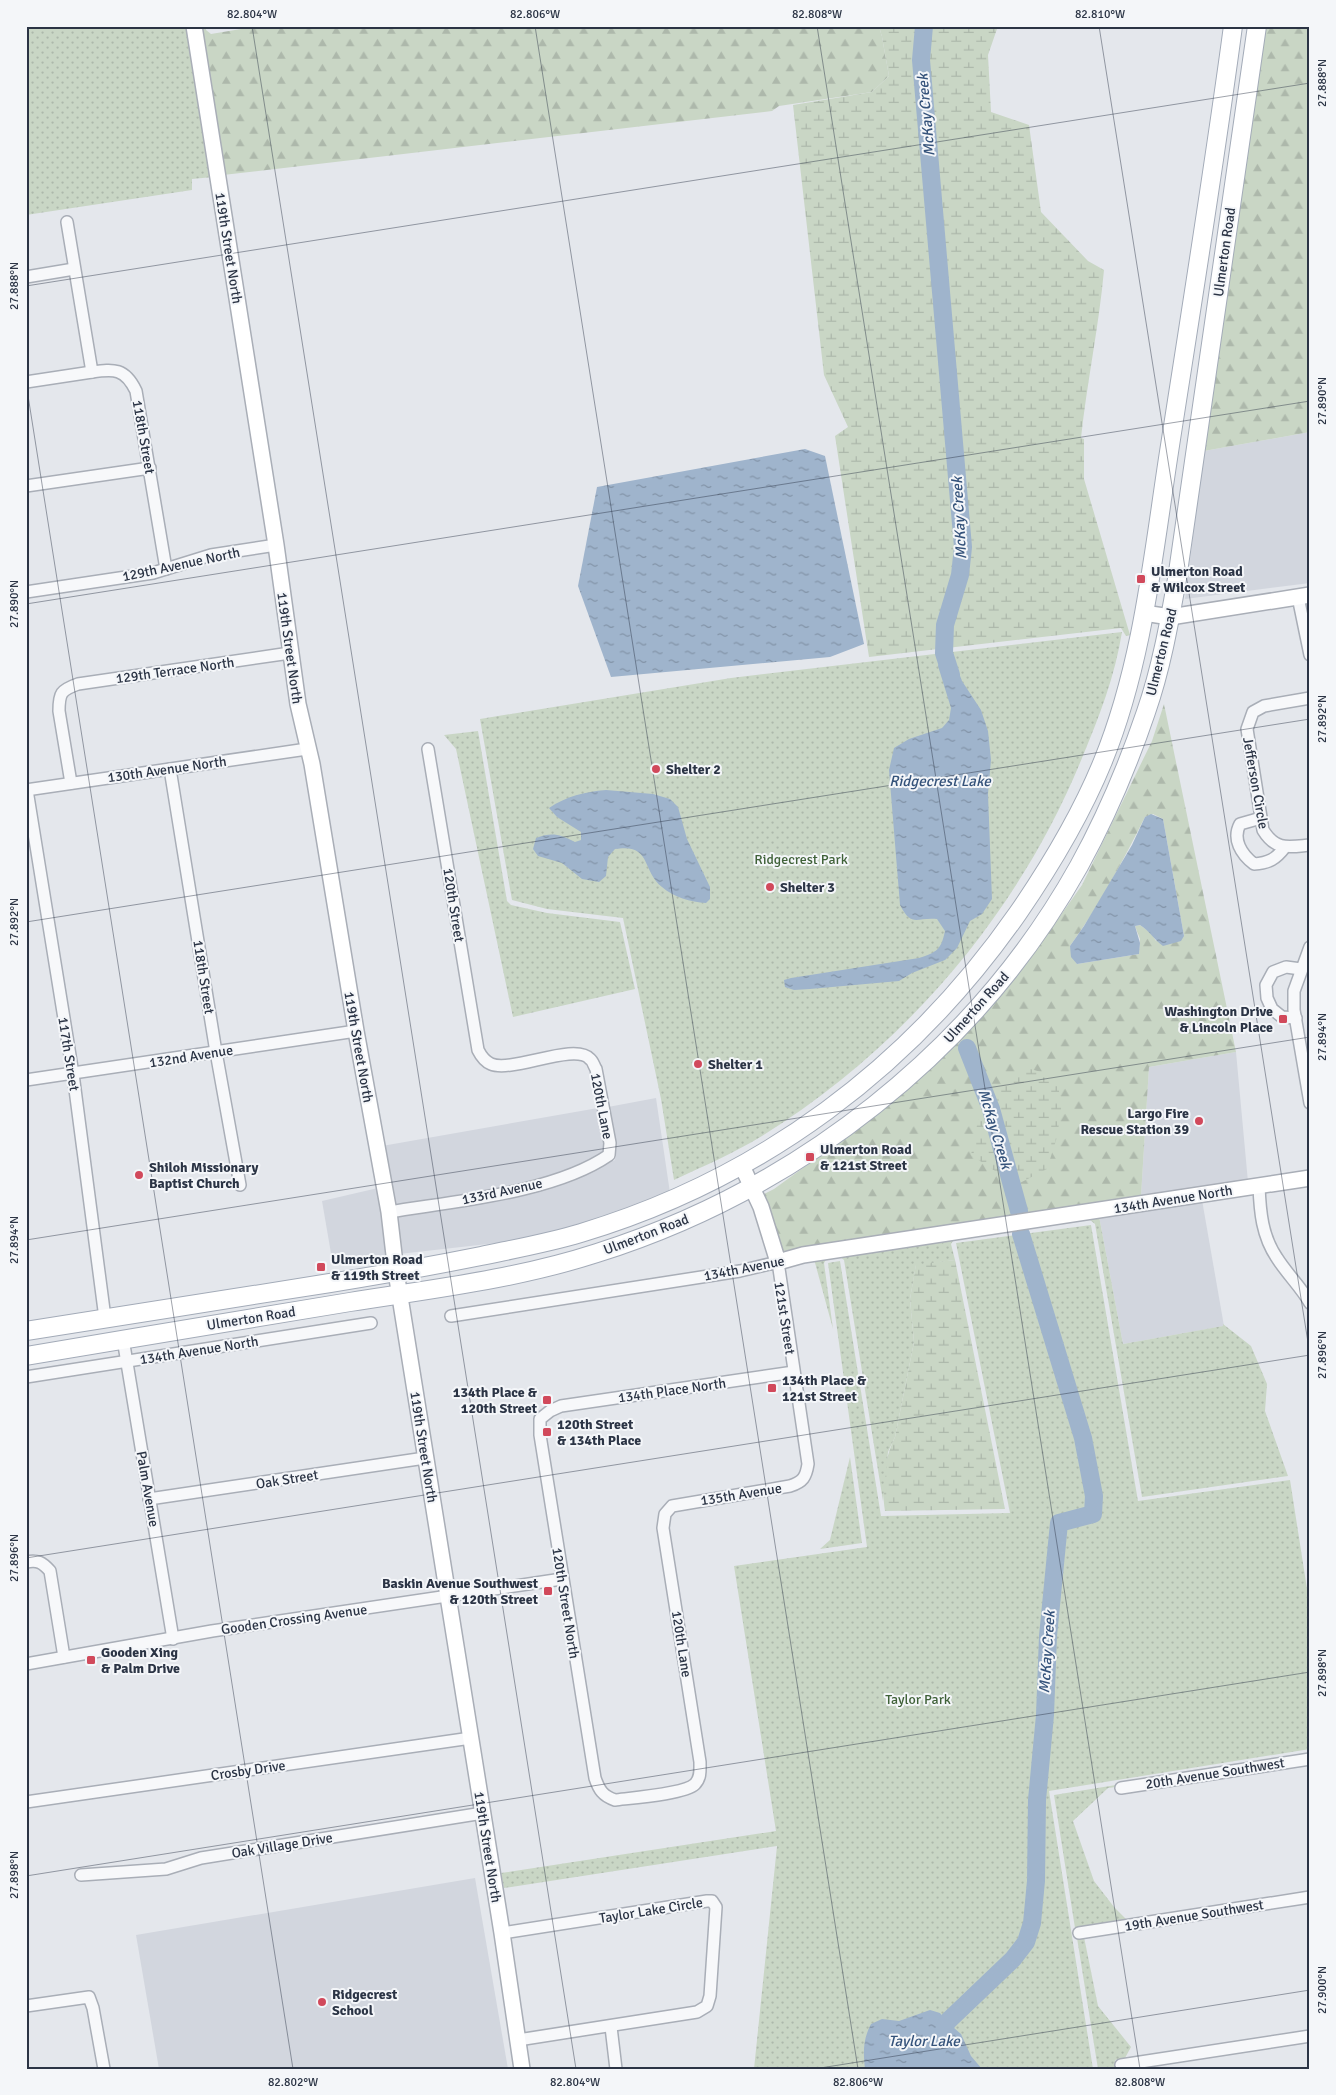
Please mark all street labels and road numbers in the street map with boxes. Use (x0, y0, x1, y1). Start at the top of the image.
street label: 119th Street North (211, 191, 246, 305)
street label: Ulmerton Road (1210, 206, 1239, 298)
street label: 118th Street (129, 399, 158, 475)
street label: 129th Avenue North (121, 544, 242, 585)
street label: 119th Street North (273, 591, 306, 705)
street label: Ulmerton Road (1142, 606, 1181, 698)
street label: 129th Terrace North (115, 654, 235, 687)
street label: Jefferson Circle (1239, 736, 1272, 830)
street label: 130th Avenue North (107, 753, 228, 786)
street label: 120th Street (439, 867, 468, 943)
street label: 118th Street (189, 939, 218, 1015)
street label: Ulmerton Road (940, 968, 1013, 1046)
street label: 119th Street North (340, 990, 377, 1104)
street label: 117th Street (54, 1016, 83, 1092)
street label: 132nd Avenue (148, 1041, 234, 1072)
street label: 120th Lane (587, 1071, 616, 1141)
street label: 133rd Avenue (460, 1175, 544, 1208)
street label: 134th Avenue North (1113, 1182, 1234, 1217)
street label: Ulmerton Road (601, 1210, 691, 1258)
street label: 134th Avenue (702, 1252, 786, 1285)
street label: 121st Street (770, 1281, 799, 1356)
street label: Ulmerton Road (205, 1303, 297, 1334)
street label: 134th Avenue North (139, 1333, 260, 1368)
street label: 134th Place North (617, 1375, 727, 1406)
street label: 119th Street North (406, 1390, 441, 1504)
street label: Palm Avenue (132, 1450, 163, 1528)
street label: Oak Street (255, 1466, 319, 1493)
street label: 135th Avenue (699, 1480, 783, 1509)
street label: 120th Street North (548, 1546, 583, 1660)
street label: Gooden Crossing Avenue (220, 1601, 368, 1638)
street label: 120th Lane (668, 1610, 695, 1679)
street label: 20th Avenue Southwest (1144, 1754, 1286, 1793)
street label: Crosby Drive (210, 1757, 286, 1784)
street label: 119th Street North (470, 1790, 505, 1904)
street label: Oak Village Drive (230, 1829, 334, 1862)
street label: Taylor Lake Circle (598, 1894, 704, 1927)
street label: 19th Avenue Southwest (1123, 1896, 1265, 1935)

